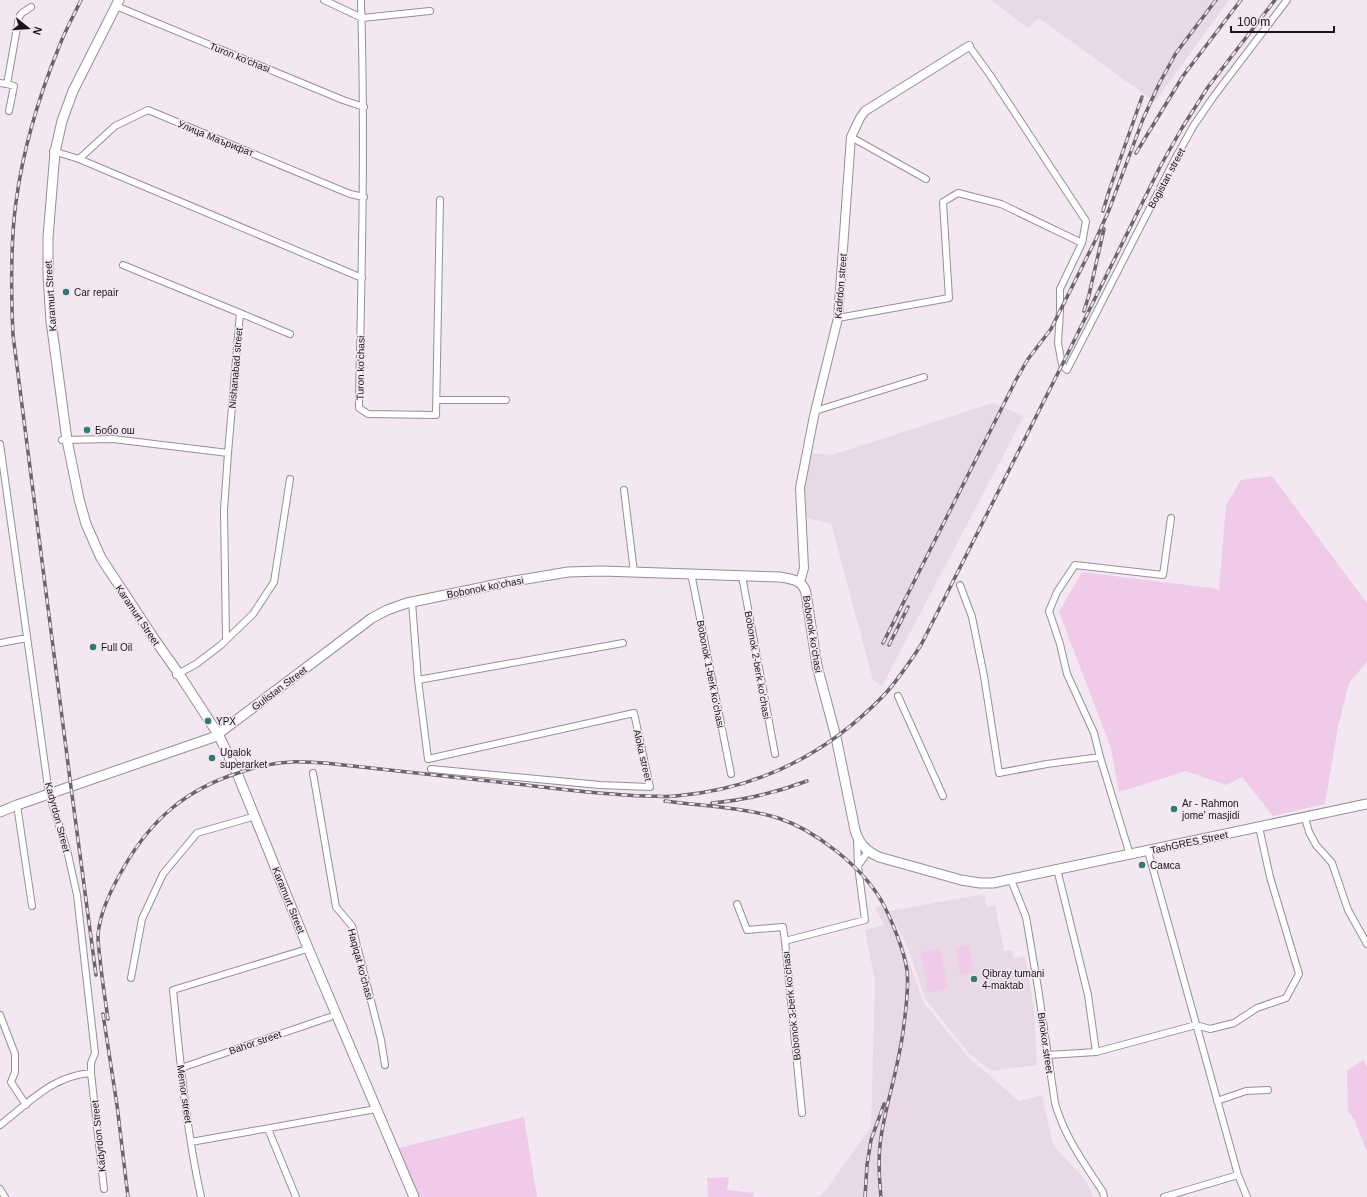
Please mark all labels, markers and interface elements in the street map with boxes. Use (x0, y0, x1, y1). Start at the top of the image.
north arrow (8, 8, 48, 48)
scale bar (1231, 8, 1334, 34)
text: 100 m (1237, 15, 1270, 29)
text: N (31, 25, 44, 37)
street label: Turon ko'chasi (208, 40, 272, 75)
street label: Улица Маърифат (176, 118, 256, 159)
street label: Bogistan street (1146, 146, 1187, 210)
street label: Kadrdon street (832, 253, 849, 319)
street label: Karamurt Street (43, 260, 58, 332)
marker: Car repair (61, 287, 71, 297)
place label: Car repair (74, 287, 119, 298)
street label: Nishanabad street (226, 327, 245, 409)
street label: Turon ko'chasi (354, 336, 367, 400)
marker: Бобо ош (82, 425, 92, 435)
place label: Бобо ош (95, 425, 135, 436)
street label: Bobonok ko'chasi (446, 575, 524, 600)
street label: Karamurt Street (113, 583, 162, 648)
street label: Bobonok ko'chasi (801, 595, 824, 673)
street label: Bobonok 2-berk koʻchasi (743, 610, 772, 720)
street label: Bobonok 1-berk koʻchasi (695, 619, 726, 729)
marker: Full Oil (88, 642, 98, 652)
place label: Full Oil (101, 642, 132, 653)
street label: Gulistan Street (250, 664, 309, 713)
marker: YPX (203, 716, 213, 726)
place label: YPX (216, 716, 236, 727)
street label: Aloka street (631, 728, 654, 782)
place label: Ugalok superarket (220, 747, 267, 770)
marker: Ugalok superarket (207, 753, 217, 763)
street label: Kadyrdon Street (43, 781, 72, 854)
place label: Ar - Rahmon jome' masjidi (1181, 798, 1239, 821)
marker: Ar - Rahmon jome' masjidi (1169, 804, 1179, 814)
street label: TashGRES Street (1149, 829, 1229, 856)
marker: Самса (1137, 860, 1147, 870)
place label: Самса (1150, 860, 1181, 871)
street label: Karamurt Street (270, 865, 307, 935)
street label: Haqiqat ko'chasi (346, 927, 375, 1001)
street label: Bobonok 3-berk koʻchasi (780, 951, 803, 1061)
place label: Qibray tumani 4-maktab (982, 968, 1044, 991)
marker: Qibray tumani 4-maktab (969, 974, 979, 984)
street label: Binokor street (1036, 1012, 1055, 1075)
street label: Bahor street (228, 1028, 283, 1057)
street label: Memor street (175, 1064, 194, 1124)
street label: Kadyrdon Street (89, 1099, 108, 1172)

